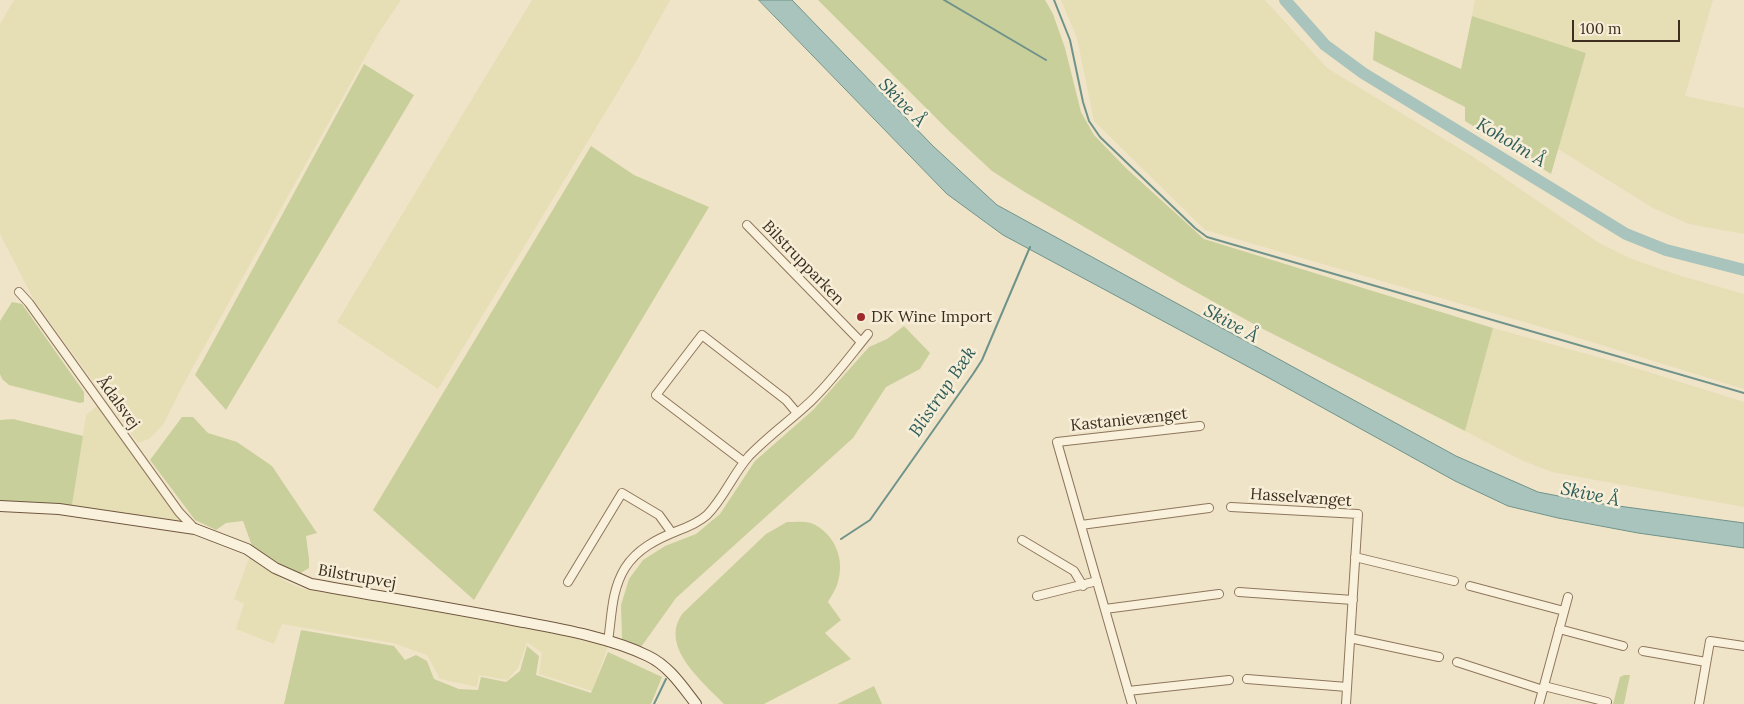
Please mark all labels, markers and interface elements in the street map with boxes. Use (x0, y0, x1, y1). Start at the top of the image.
scale bar (1574, 10, 1682, 42)
text: 100 m (1580, 19, 1621, 38)
water label: Skive Å (874, 74, 930, 132)
water label: Koholm Å (1472, 114, 1550, 172)
street label: Bilstrupparken (758, 217, 848, 309)
water label: Skive Å (1200, 300, 1262, 348)
place label: DK Wine Import (871, 307, 992, 327)
marker: DK Wine Import (855, 311, 867, 323)
water label: Blistrup Bæk (905, 343, 981, 441)
street label: Ådalsvej (92, 373, 144, 433)
street label: Kastanievænget (1070, 404, 1188, 436)
water label: Skive Å (1559, 478, 1621, 512)
street label: Hasselvænget (1249, 485, 1353, 511)
street label: Bilstrupvej (316, 561, 398, 593)

